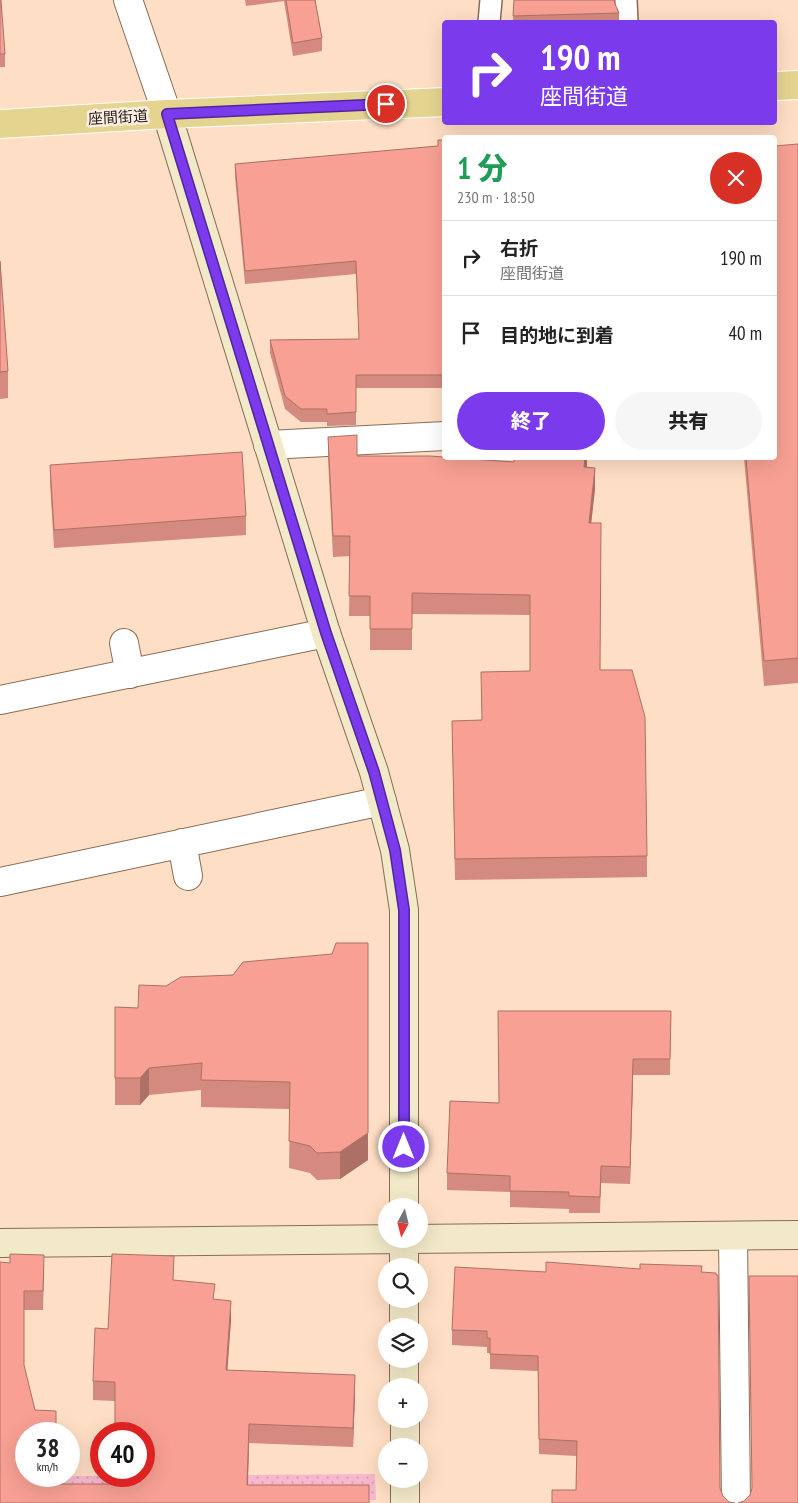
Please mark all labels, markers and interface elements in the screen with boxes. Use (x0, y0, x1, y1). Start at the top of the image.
text: 190 m (540, 34, 621, 80)
icon: right (457, 40, 522, 105)
text: 座間街道 (540, 82, 628, 110)
pin (365, 83, 407, 125)
icon: arrive (372, 90, 400, 118)
street label: 座間街道 (88, 106, 148, 128)
text: 1 分 (457, 148, 508, 187)
button: close (710, 152, 762, 204)
text: 230 m · 18:50 (457, 187, 535, 207)
text: 右折 (500, 236, 538, 260)
icon: right (457, 244, 485, 272)
text: 190 m (720, 246, 762, 270)
text: 座間街道 (500, 263, 564, 283)
icon: arrive (457, 319, 485, 347)
text: 40 m (729, 321, 762, 345)
text: 目的地に到着 (500, 323, 614, 347)
button: 終了 (457, 392, 605, 450)
button: 共有 (615, 392, 762, 450)
position arrow (377, 1120, 429, 1172)
north arrow (378, 1198, 428, 1248)
map controls (378, 1198, 428, 1488)
button: search (378, 1258, 428, 1308)
button: layers (378, 1318, 428, 1368)
button: + (378, 1378, 428, 1428)
speed limit sign: 40 (90, 1422, 155, 1487)
text: 38 (36, 1432, 59, 1464)
button: − (378, 1438, 428, 1488)
text: km/h (37, 1459, 58, 1474)

